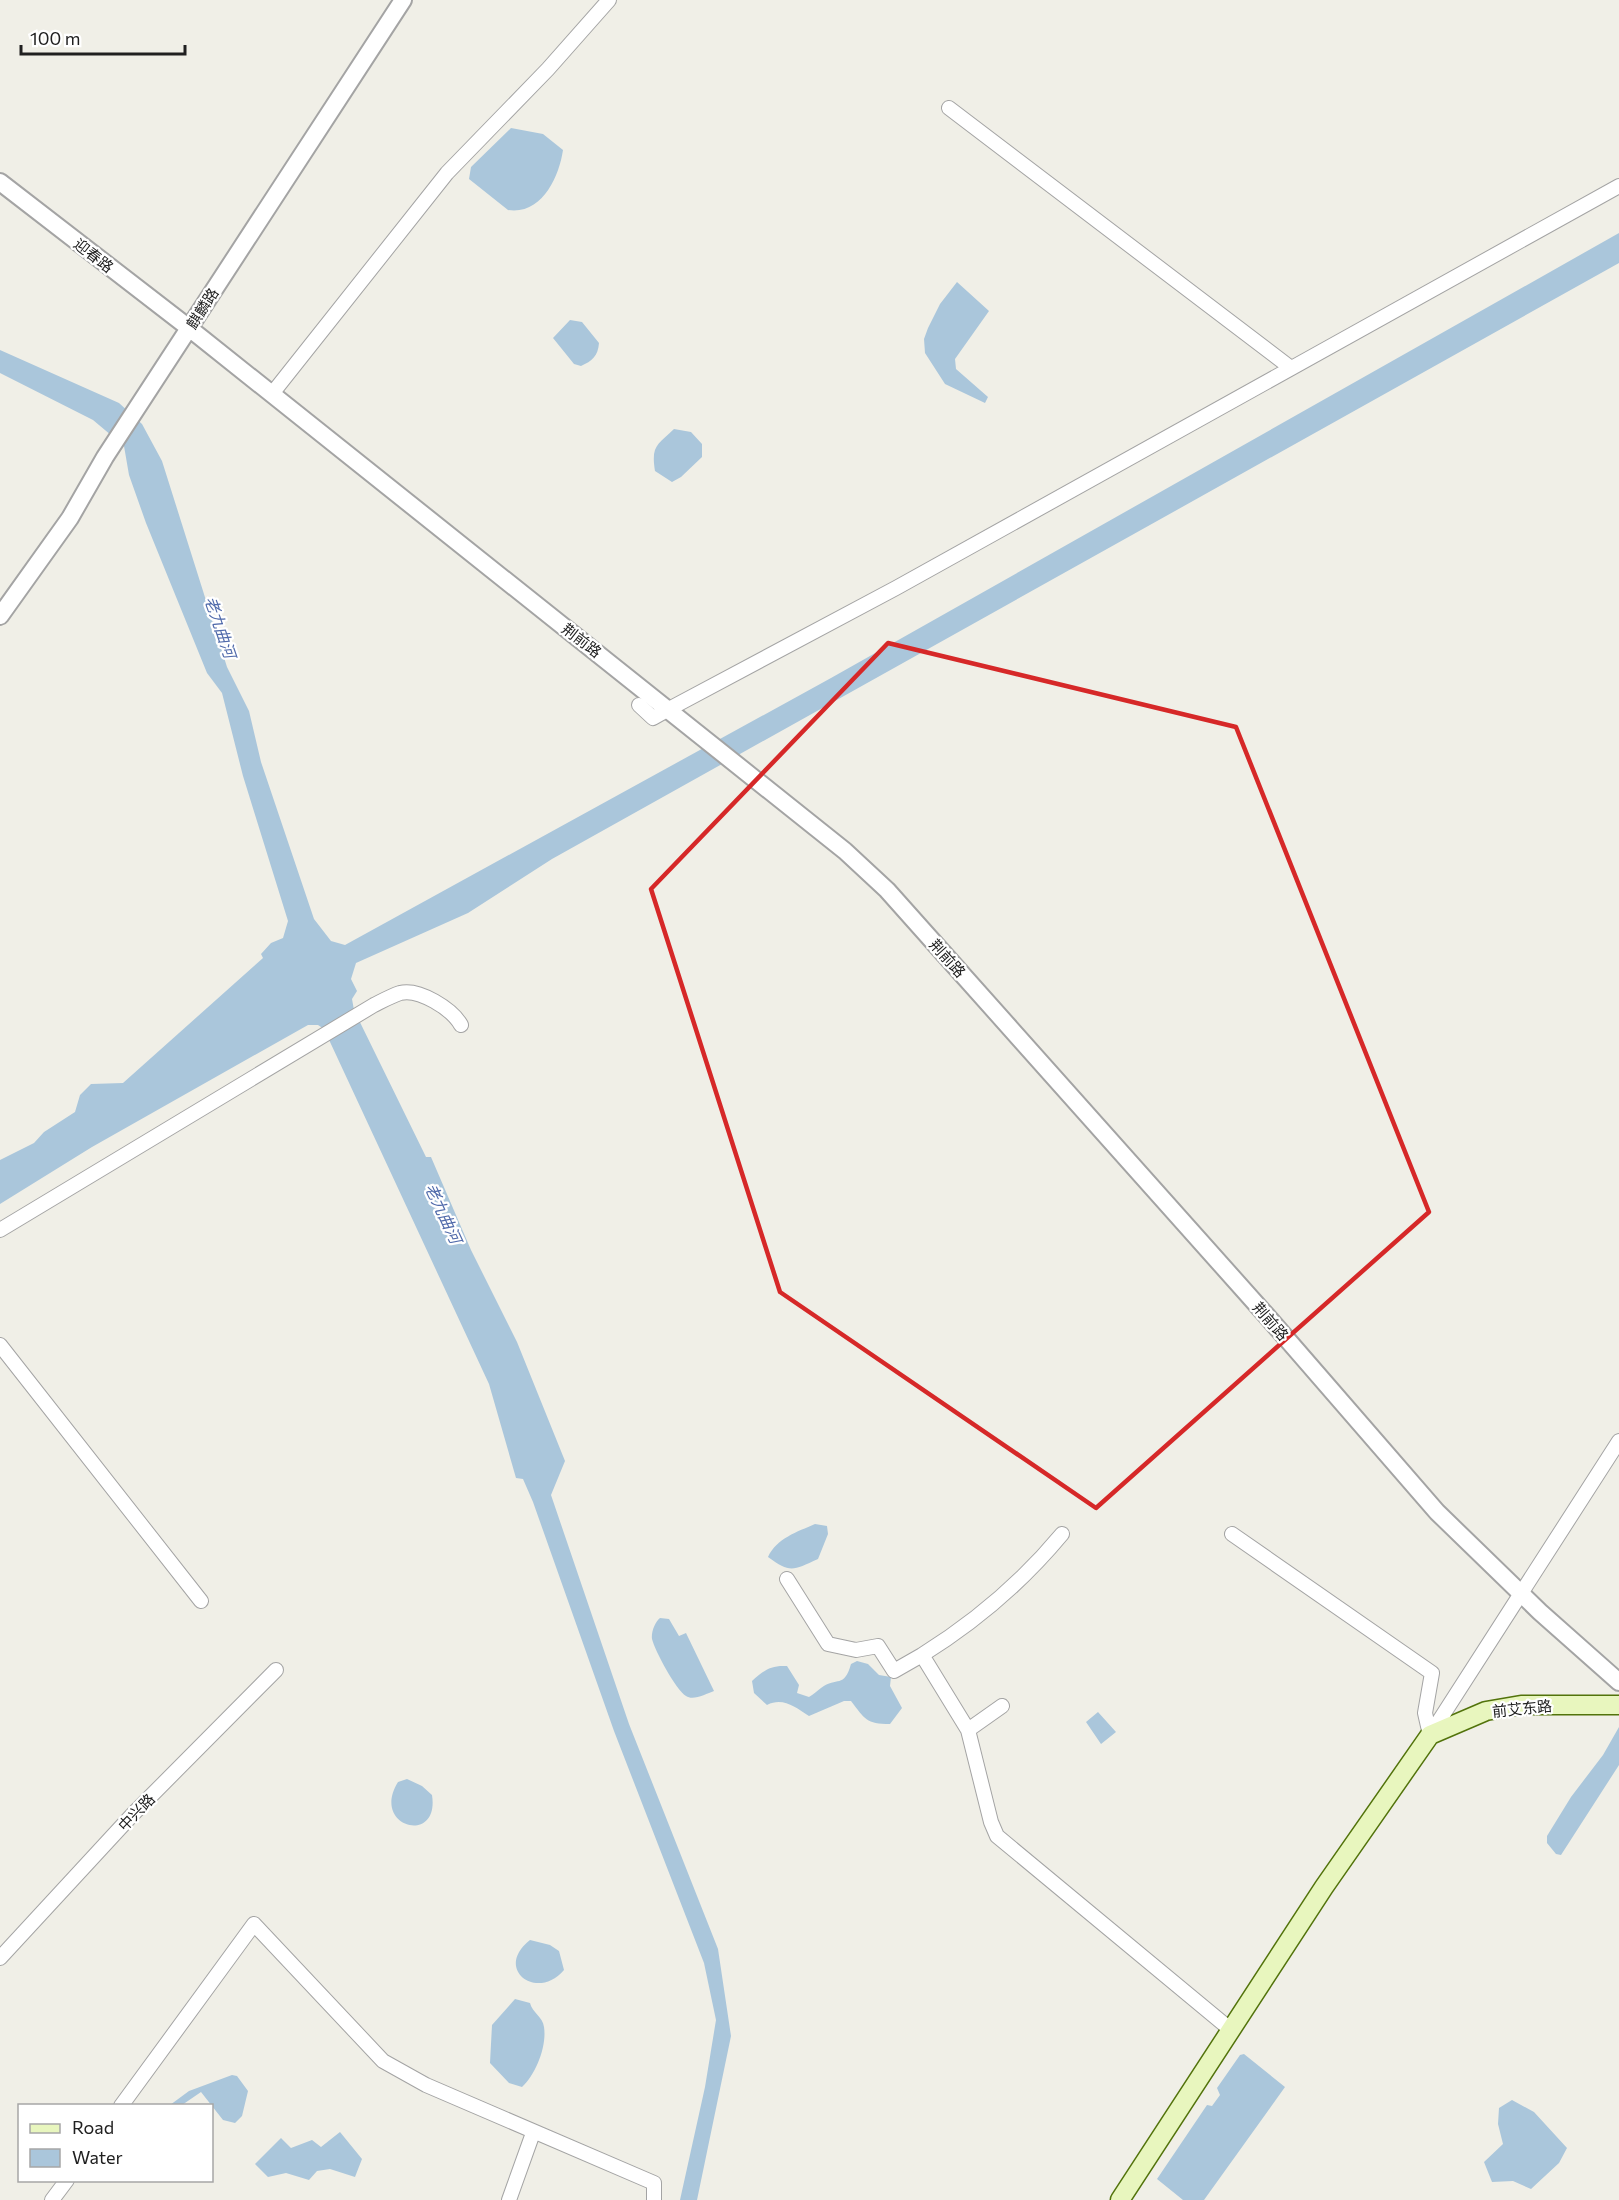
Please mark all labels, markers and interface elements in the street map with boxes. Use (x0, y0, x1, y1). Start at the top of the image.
scale bar (21, 18, 184, 56)
text: 100 m (30, 27, 80, 49)
street label: 迎春路 (71, 234, 117, 276)
street label: 麒麟路 (182, 284, 222, 332)
water label: 老九曲河 (202, 594, 241, 663)
street label: 荆前路 (559, 619, 605, 661)
street label: 荆前路 (926, 935, 970, 981)
water label: 老九曲河 (422, 1180, 467, 1249)
street label: 荆前路 (1249, 1298, 1293, 1344)
street label: 前艾东路 (1491, 1696, 1553, 1720)
street label: 中兴路 (114, 1790, 158, 1834)
legend (18, 2104, 213, 2182)
text: Road (72, 2116, 114, 2138)
text: Water (72, 2146, 123, 2168)

